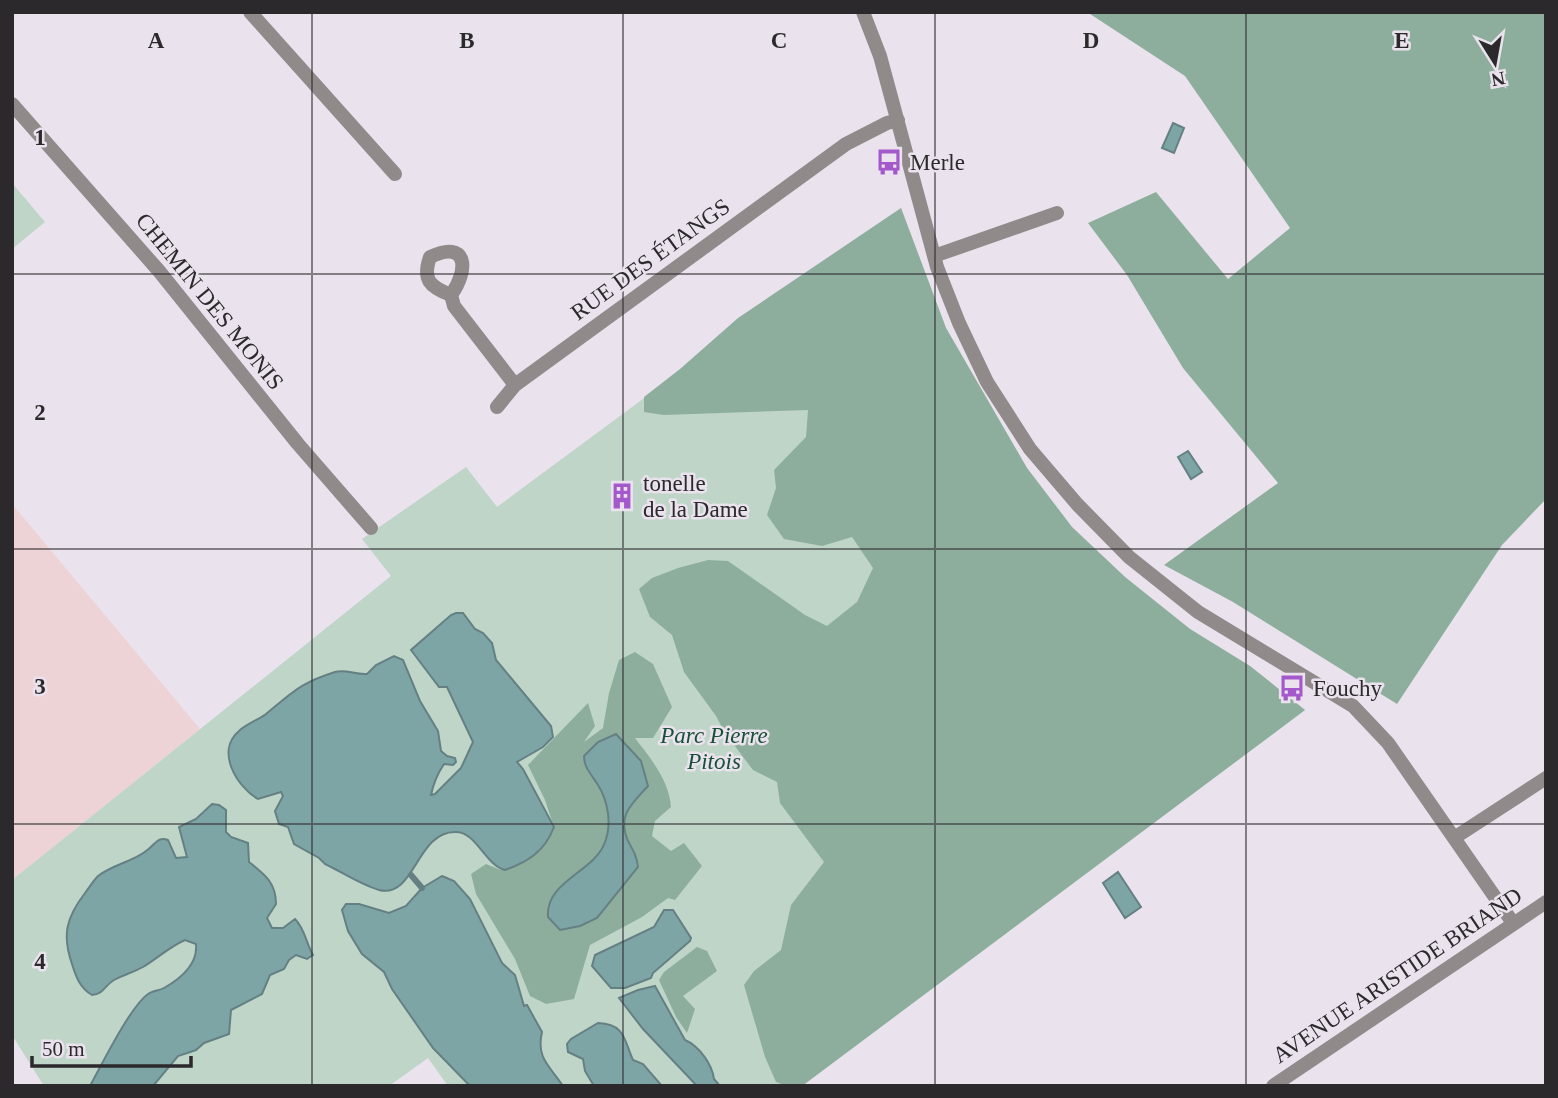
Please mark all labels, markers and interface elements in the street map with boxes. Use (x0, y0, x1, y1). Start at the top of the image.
text: A (148, 28, 165, 53)
text: B (459, 28, 475, 53)
text: C (771, 28, 787, 53)
text: D (1083, 28, 1099, 53)
text: E (1394, 28, 1410, 53)
north arrow (1460, 28, 1530, 98)
text: N (1489, 68, 1507, 91)
text: 1 (34, 125, 46, 150)
bus stop icon: Merle (874, 147, 904, 177)
place label: Merle (910, 150, 965, 175)
street label: RUE DES ÉTANGS (566, 193, 734, 325)
street label: CHEMIN DES MONIS (131, 208, 288, 395)
text: 2 (34, 400, 46, 425)
place label: tonelle de la Dame (643, 471, 748, 522)
building icon: tonelle de la Dame (607, 481, 637, 511)
bus stop icon: Fouchy (1277, 673, 1307, 703)
text: 3 (34, 674, 46, 699)
place label: Fouchy (1313, 676, 1383, 701)
park label: Parc Pierre Pitois (659, 723, 768, 774)
street label: AVENUE ARISTIDE BRIAND (1268, 883, 1526, 1068)
text: 4 (34, 949, 46, 974)
scale bar (32, 1024, 191, 1068)
text: 50 m (42, 1037, 85, 1061)

